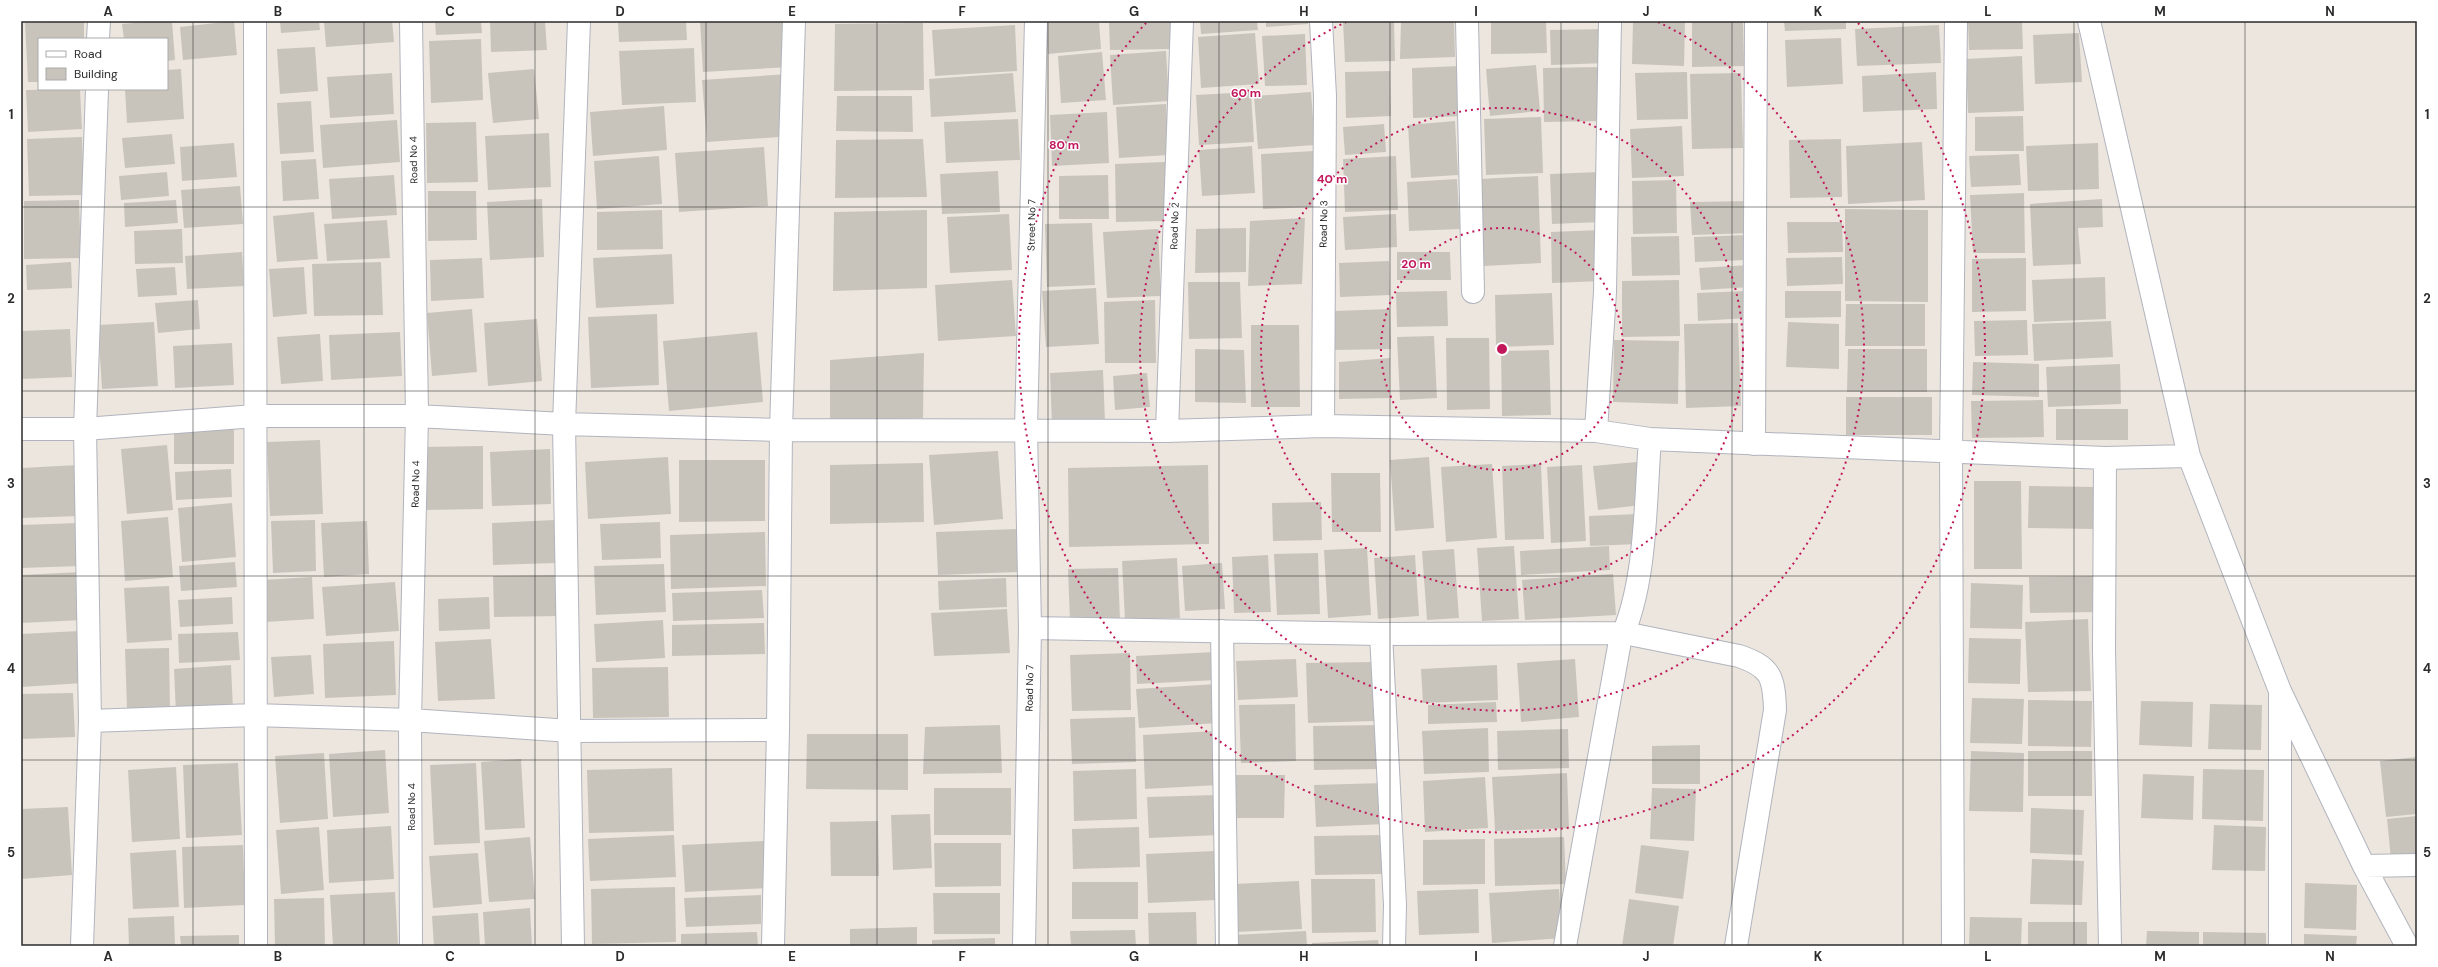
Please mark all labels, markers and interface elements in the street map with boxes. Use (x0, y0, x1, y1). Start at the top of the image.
text: A (103, 3, 113, 20)
text: B (274, 3, 282, 20)
text: C (445, 3, 455, 20)
text: D (615, 3, 625, 20)
text: E (788, 3, 796, 20)
text: F (958, 3, 966, 20)
text: G (1129, 3, 1139, 20)
text: H (1299, 3, 1309, 20)
text: I (1474, 3, 1478, 20)
text: J (1642, 3, 1650, 20)
text: K (1814, 3, 1823, 20)
text: L (1984, 3, 1992, 20)
text: M (2154, 3, 2166, 20)
text: N (2325, 3, 2335, 20)
legend (38, 38, 168, 90)
text: Road (74, 46, 102, 62)
text: Building (74, 66, 118, 82)
text: 60 m (1231, 85, 1261, 101)
text: 1 (9, 106, 13, 123)
text: 1 (2425, 106, 2429, 123)
street label: Road No 4 (407, 136, 420, 184)
text: 80 m (1049, 137, 1079, 153)
text: 40 m (1317, 171, 1347, 187)
street label: Street No 7 (1025, 199, 1038, 251)
street label: Road No 3 (1317, 200, 1330, 248)
street label: Road No 2 (1167, 202, 1182, 250)
text: 20 m (1401, 256, 1431, 272)
text: 2 (7, 290, 15, 307)
text: 2 (2423, 290, 2431, 307)
centre of rings (1495, 342, 1509, 356)
street label: Road No 4 (409, 460, 422, 508)
text: 3 (7, 475, 15, 492)
text: 3 (2423, 475, 2431, 492)
text: 4 (7, 660, 15, 677)
text: 4 (2423, 660, 2431, 677)
street label: Road No 7 (1023, 665, 1036, 712)
street label: Road No 4 (405, 783, 418, 831)
text: 5 (7, 844, 15, 861)
text: 5 (2423, 844, 2431, 861)
text: A (103, 948, 113, 965)
text: B (274, 948, 282, 965)
text: C (445, 948, 455, 965)
text: D (615, 948, 625, 965)
text: E (788, 948, 796, 965)
text: F (958, 948, 966, 965)
text: G (1129, 948, 1139, 965)
text: H (1299, 948, 1309, 965)
text: I (1474, 948, 1478, 965)
text: J (1642, 948, 1650, 965)
text: K (1814, 948, 1823, 965)
text: L (1984, 948, 1992, 965)
text: M (2154, 948, 2166, 965)
text: N (2325, 948, 2335, 965)

